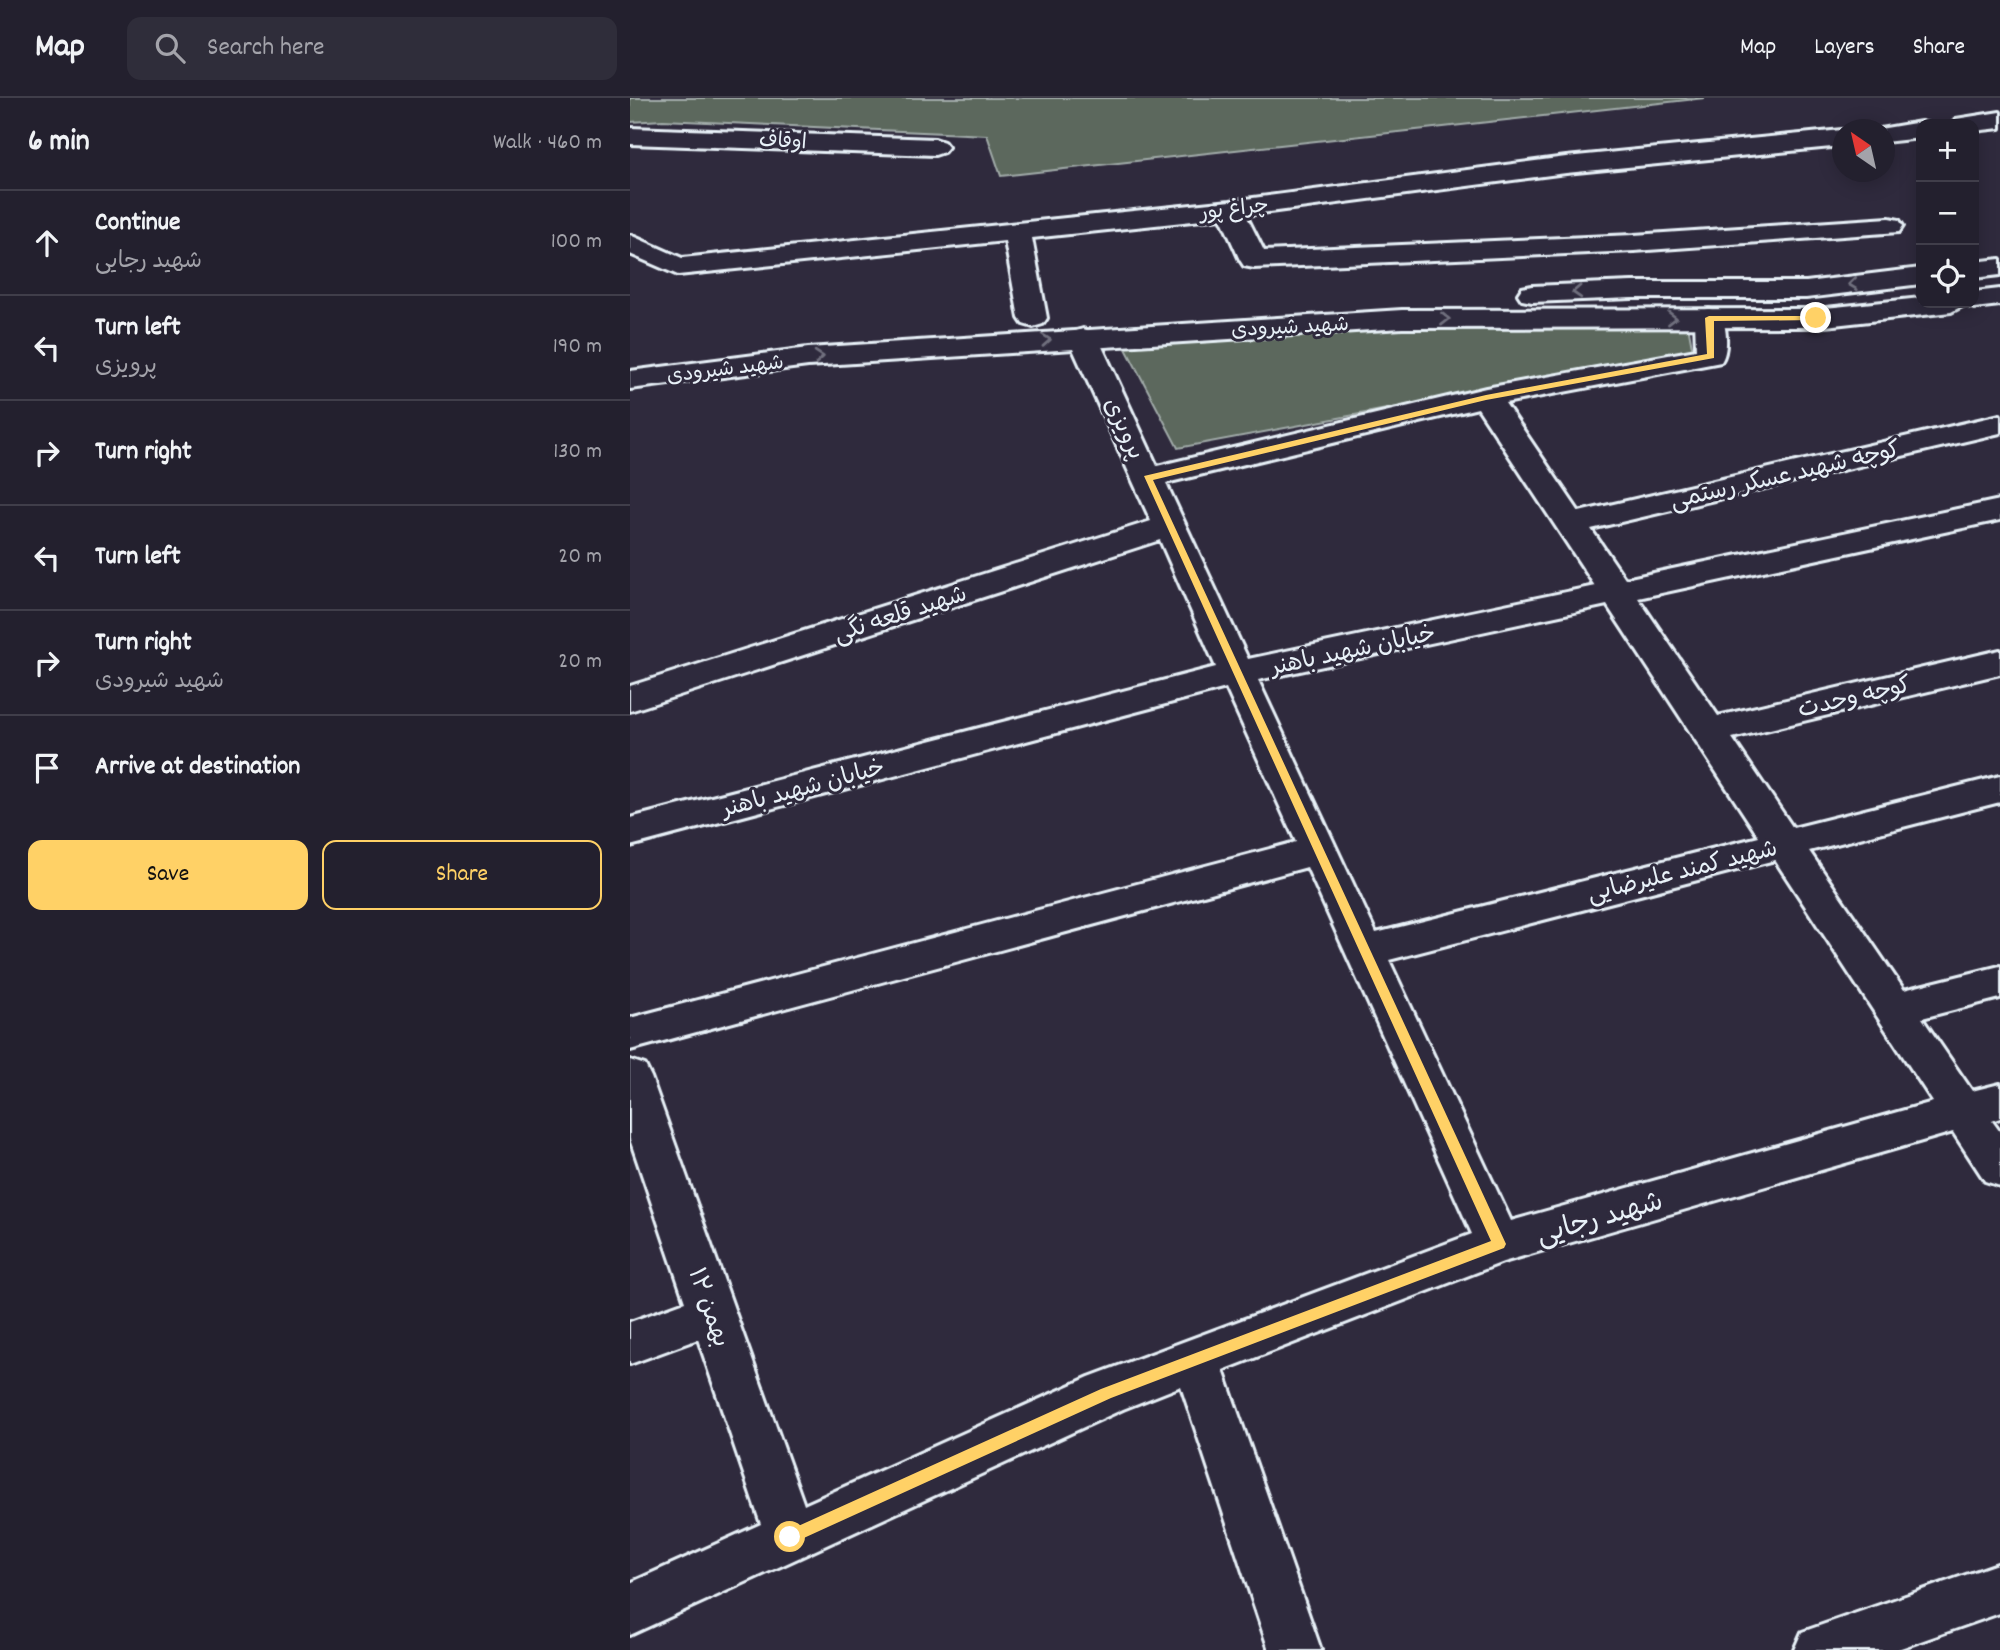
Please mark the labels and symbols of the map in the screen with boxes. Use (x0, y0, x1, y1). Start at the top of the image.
north arrow (1832, 119, 1895, 182)
street label: اوقاف (758, 127, 807, 159)
street label: چراغ پور (1196, 192, 1271, 230)
one-way arrow (1848, 276, 1859, 291)
one-way arrow (1572, 285, 1583, 300)
route end (1800, 302, 1831, 333)
one-way arrow (1667, 310, 1678, 326)
street label: شهید شیرودی (1231, 311, 1350, 347)
one-way arrow (1440, 311, 1450, 327)
one-way arrow (1041, 333, 1052, 348)
street label: شهید شیرودی (665, 349, 786, 393)
one-way arrow (814, 350, 825, 365)
street label: پرویزی (1093, 393, 1151, 466)
street label: کوچه شهید عسکر رستمی (1667, 434, 1904, 520)
street label: شهید قلعه نگی (830, 578, 972, 653)
street label: خیابان شهید باهنر (1266, 618, 1439, 686)
street label: کوچه وحدت (1795, 669, 1915, 728)
street label: خیابان شهید باهنر (717, 752, 889, 828)
street label: شهید کمند علیرضایی (1584, 833, 1781, 913)
street label: شهید رجایی (1532, 1184, 1668, 1258)
street label: ۱۲ بهمن (678, 1264, 737, 1352)
route start (774, 1521, 805, 1552)

